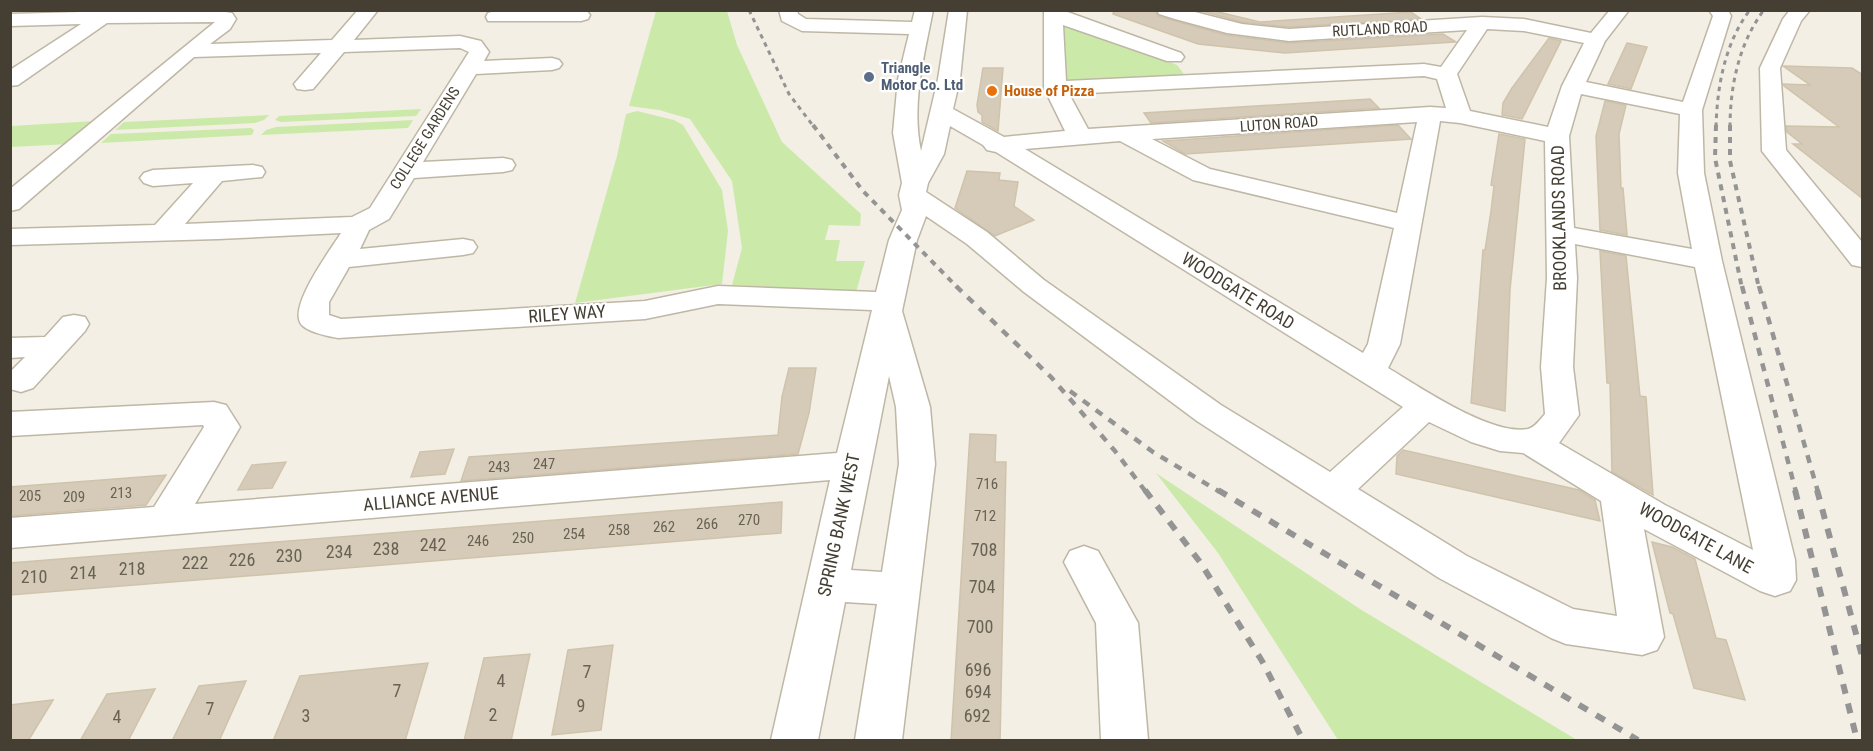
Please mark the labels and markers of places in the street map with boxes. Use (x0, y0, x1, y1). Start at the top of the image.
place label: Triangle Motor Co. Ltd (881, 59, 963, 94)
marker: Triangle Motor Co. Ltd (862, 70, 876, 84)
place label: House of Pizza (1004, 82, 1094, 100)
marker: House of Pizza (985, 84, 999, 98)

